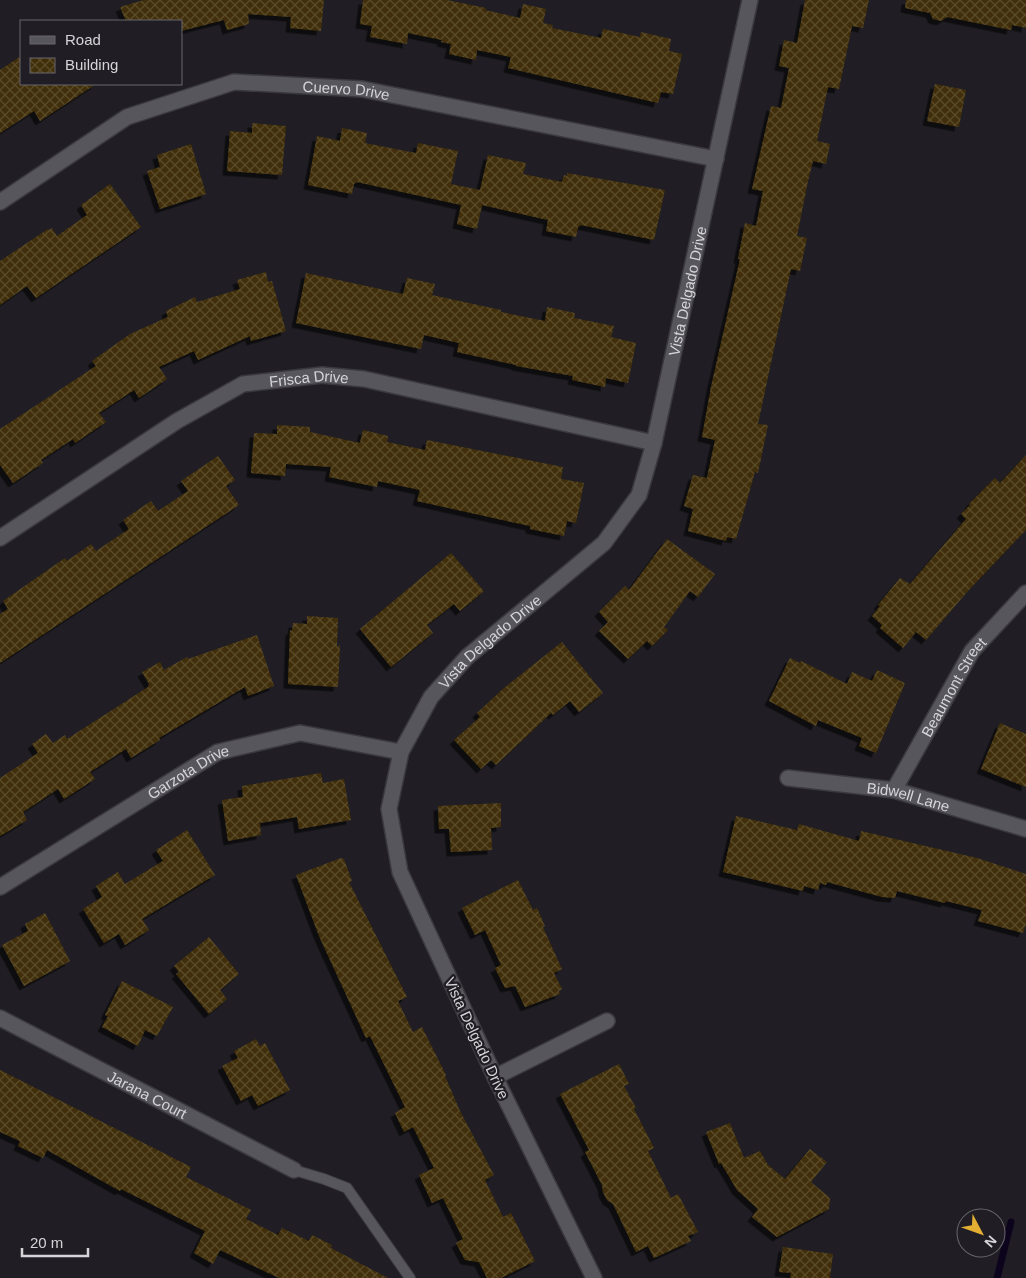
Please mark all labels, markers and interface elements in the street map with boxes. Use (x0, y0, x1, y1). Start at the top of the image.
legend (20, 20, 182, 85)
text: Road (65, 31, 101, 48)
text: Building (65, 56, 118, 73)
street label: Cuervo Drive (302, 77, 391, 103)
street label: Vista Delgado Drive (665, 224, 709, 357)
street label: Frisca Drive (268, 366, 349, 389)
street label: Vista Delgado Drive (435, 591, 544, 692)
street label: Beaumont Street (917, 633, 990, 739)
street label: Garzota Drive (144, 741, 231, 802)
street label: Bidwell Lane (866, 778, 952, 815)
street label: Vista Delgado Drive (441, 974, 513, 1102)
street label: Jarana Court (105, 1067, 191, 1122)
north arrow (956, 1208, 1006, 1258)
scale bar (22, 1226, 89, 1258)
text: N (981, 1232, 1000, 1251)
text: 20 m (30, 1234, 63, 1251)

